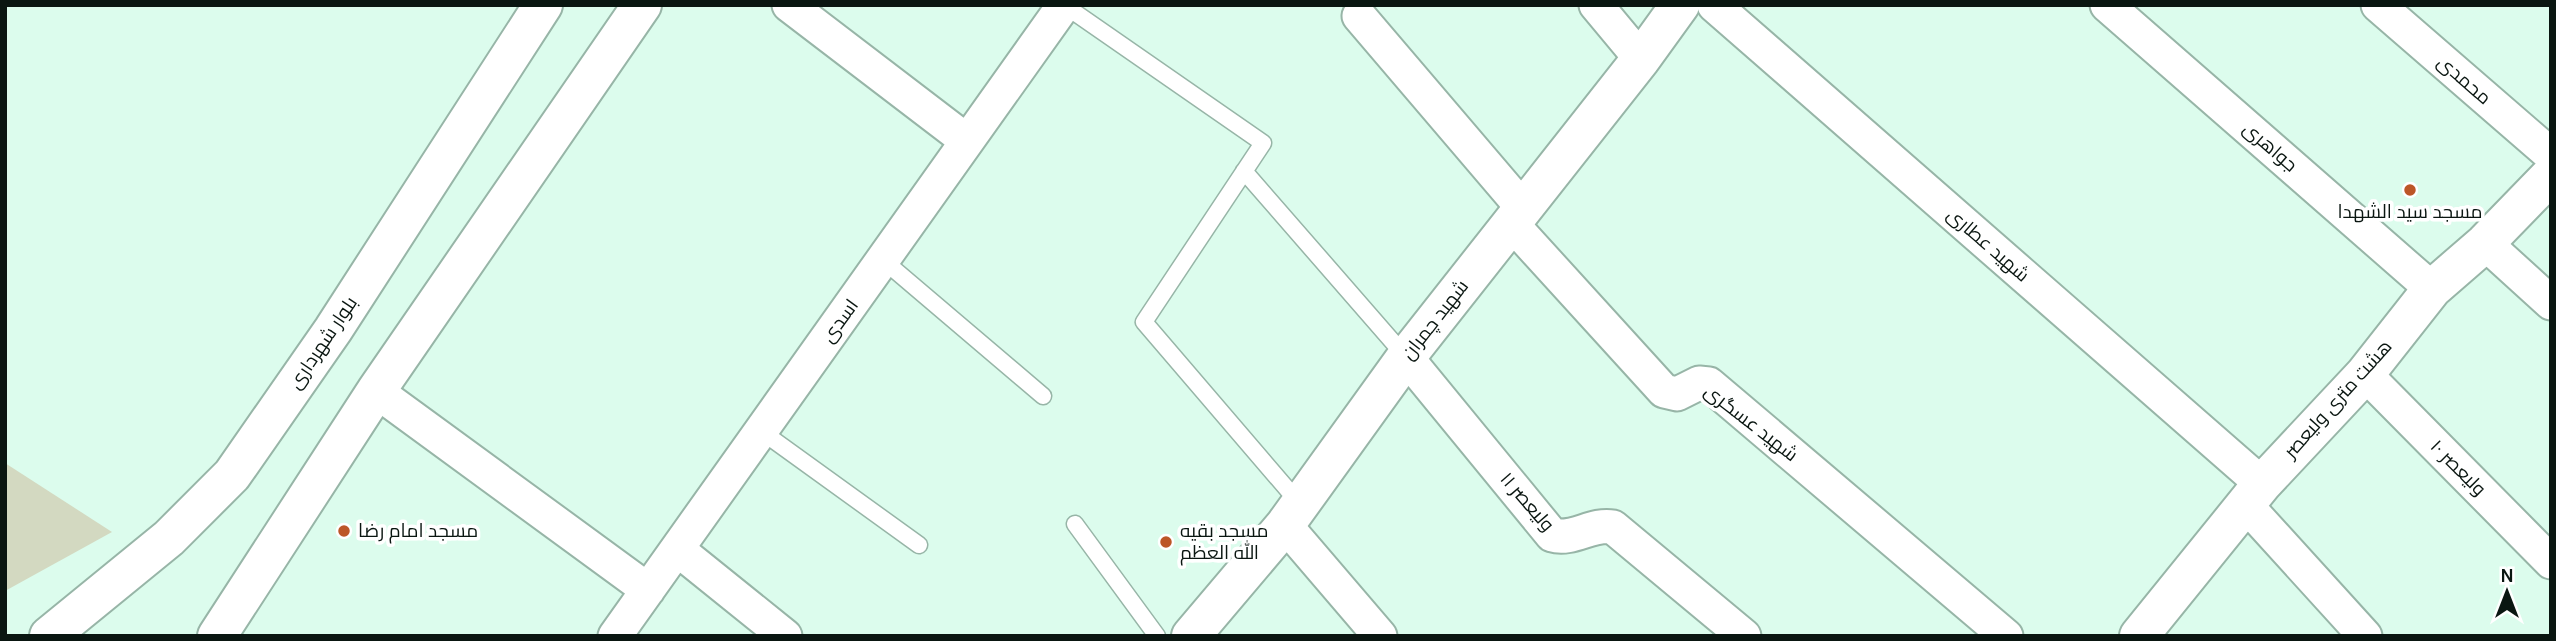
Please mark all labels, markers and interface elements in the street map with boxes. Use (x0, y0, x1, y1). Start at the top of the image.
street label: محمدی (2433, 51, 2495, 109)
street label: جواهری (2238, 118, 2302, 176)
marker: مسجد سید الشهدا (2402, 182, 2418, 198)
place label: مسجد سید الشهدا (2337, 201, 2483, 223)
street label: شهید عطاری (1942, 203, 2034, 287)
street label: شهید چمران (1397, 276, 1474, 365)
street label: بلوار شهرداری (284, 293, 362, 393)
street label: اسدی (817, 295, 863, 347)
street label: هشت متری ولیعصر (2279, 336, 2397, 463)
street label: شهید عسگری (1700, 380, 1802, 466)
street label: ولیعصر ۱۰ (2426, 436, 2490, 500)
street label: ولیعصر ۱۱ (1495, 468, 1559, 536)
place label: مسجد امام رضا (358, 520, 478, 544)
place label: مسجد بقیه الله العظم (1180, 520, 1268, 566)
marker: مسجد امام رضا (336, 523, 352, 539)
marker: مسجد بقیه الله العظم (1158, 534, 1174, 550)
north arrow (2472, 557, 2542, 627)
text: N (2500, 565, 2514, 587)

